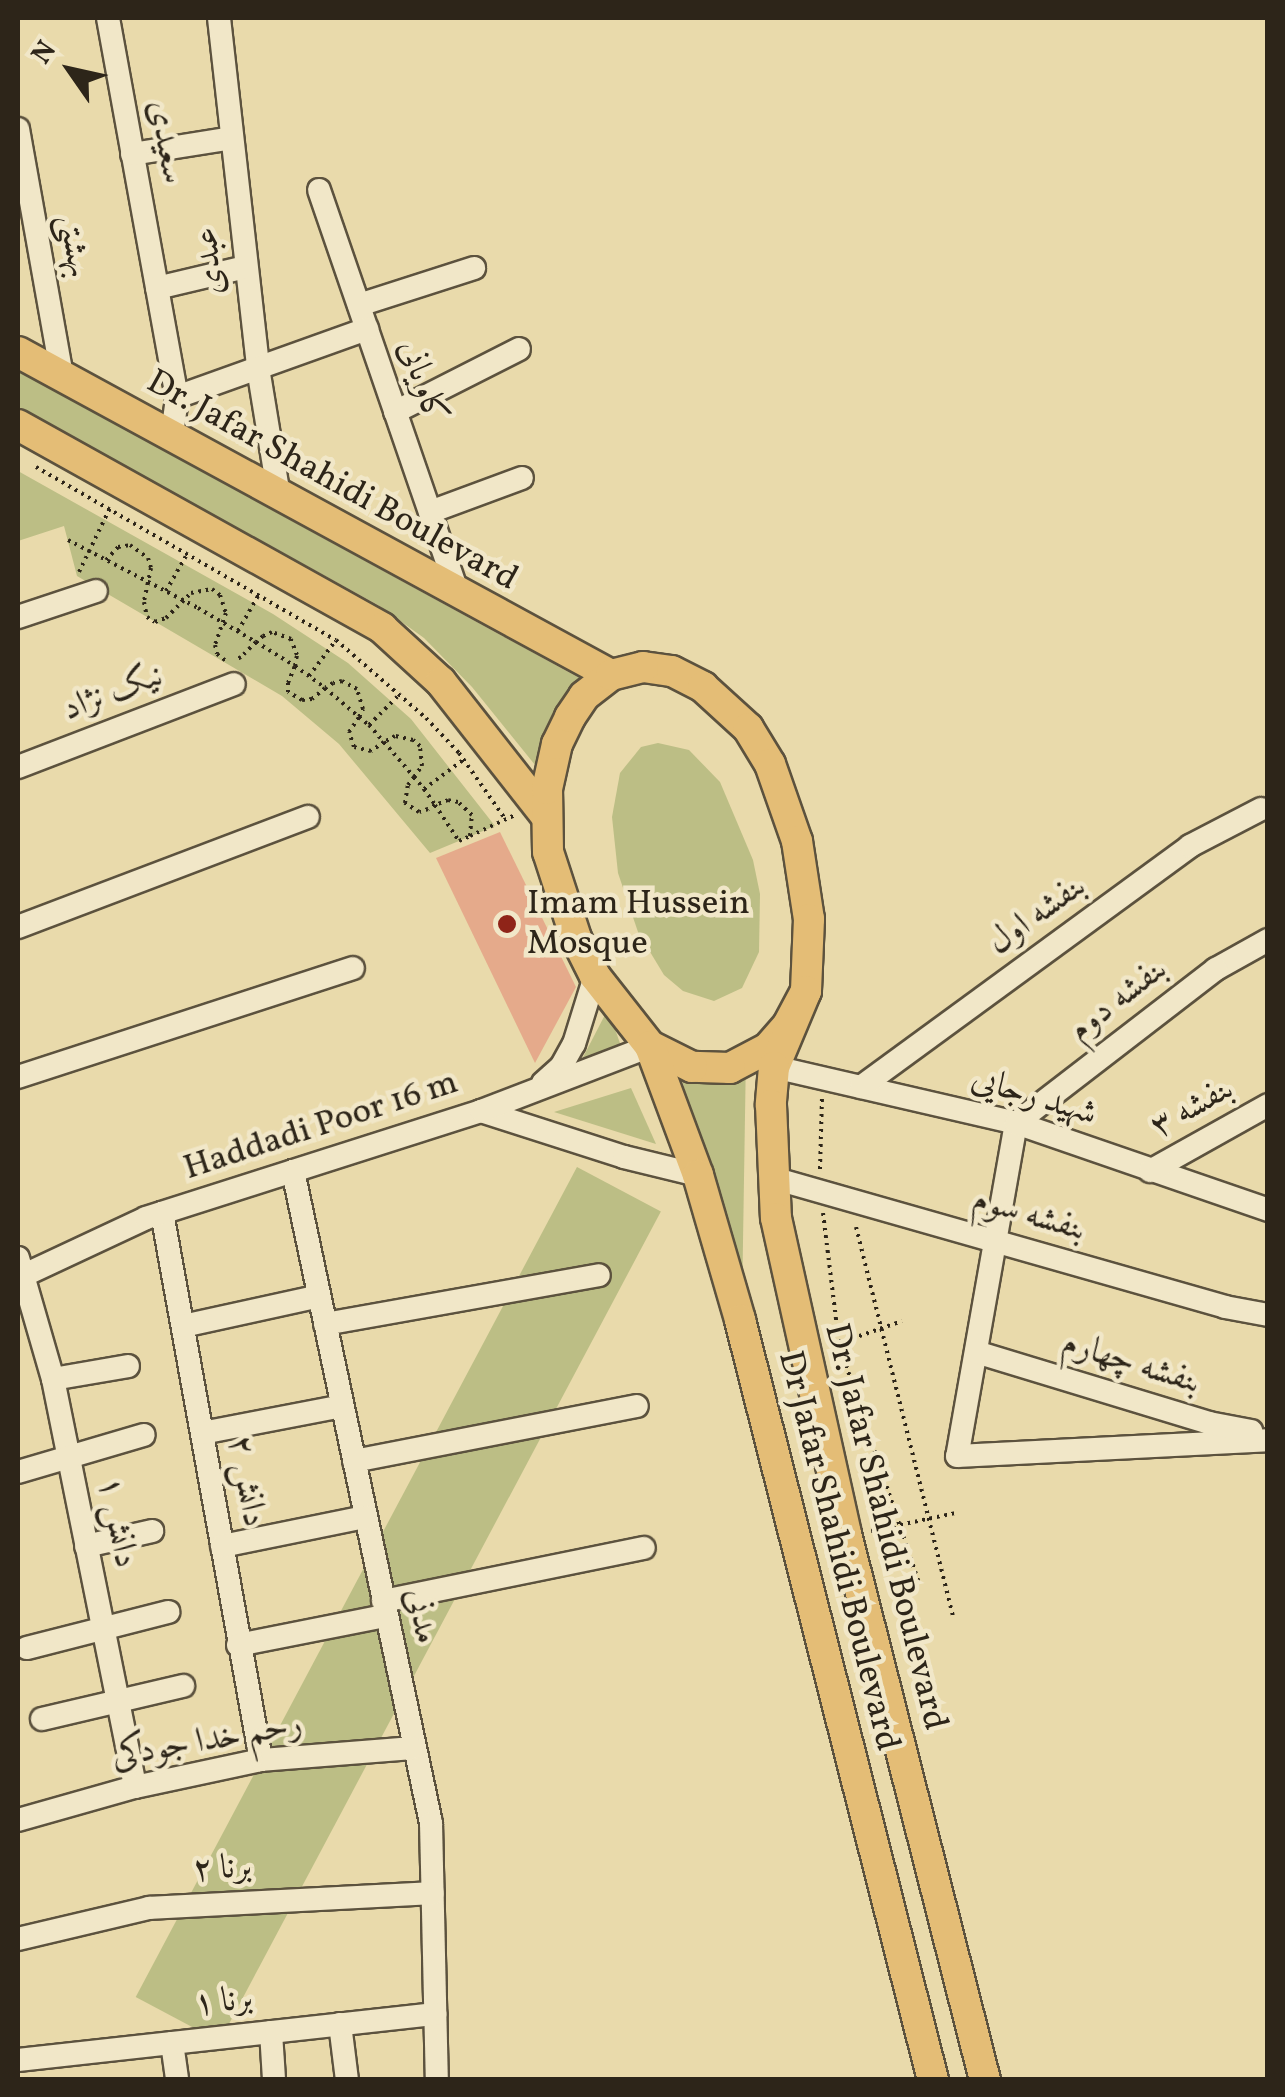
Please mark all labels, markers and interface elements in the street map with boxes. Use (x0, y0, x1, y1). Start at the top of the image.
north arrow (20, 20, 120, 120)
text: N (23, 34, 67, 72)
street label: سعیدی (138, 97, 194, 187)
street label: بهشتی (48, 211, 100, 281)
street label: عبدی (186, 225, 234, 297)
street label: کاویانی (388, 335, 456, 429)
street label: Dr. Jafar Shahidi Boulevard (139, 361, 525, 601)
street label: نیک نژاد (57, 655, 169, 731)
street label: بنفشه اول (980, 866, 1094, 964)
place label: Imam Hussein Mosque (527, 883, 750, 965)
marker: Imam Hussein Mosque (496, 913, 518, 935)
street label: بنفشه دوم (1060, 949, 1176, 1051)
street label: شهید رجایی (966, 1058, 1102, 1136)
street label: Haddadi Poor 16 m (179, 1062, 463, 1190)
street label: بنفشه ۳ (1143, 1068, 1241, 1148)
street label: بنفشه سوم (968, 1179, 1090, 1251)
street label: Dr. Jafar Shahidi Boulevard (814, 1319, 956, 1735)
street label: بنفشه چهارم (1057, 1322, 1205, 1404)
street label: Dr Jafar Shahidi Boulevard (768, 1347, 908, 1755)
street label: دانش ۲ (217, 1432, 275, 1530)
street label: دانش ۱ (88, 1473, 146, 1571)
street label: مدنی (395, 1585, 447, 1647)
street label: رحم خدا جودکی (108, 1704, 306, 1778)
street label: برنا ۲ (192, 1846, 252, 1892)
street label: برنا ۱ (192, 1978, 254, 2026)

